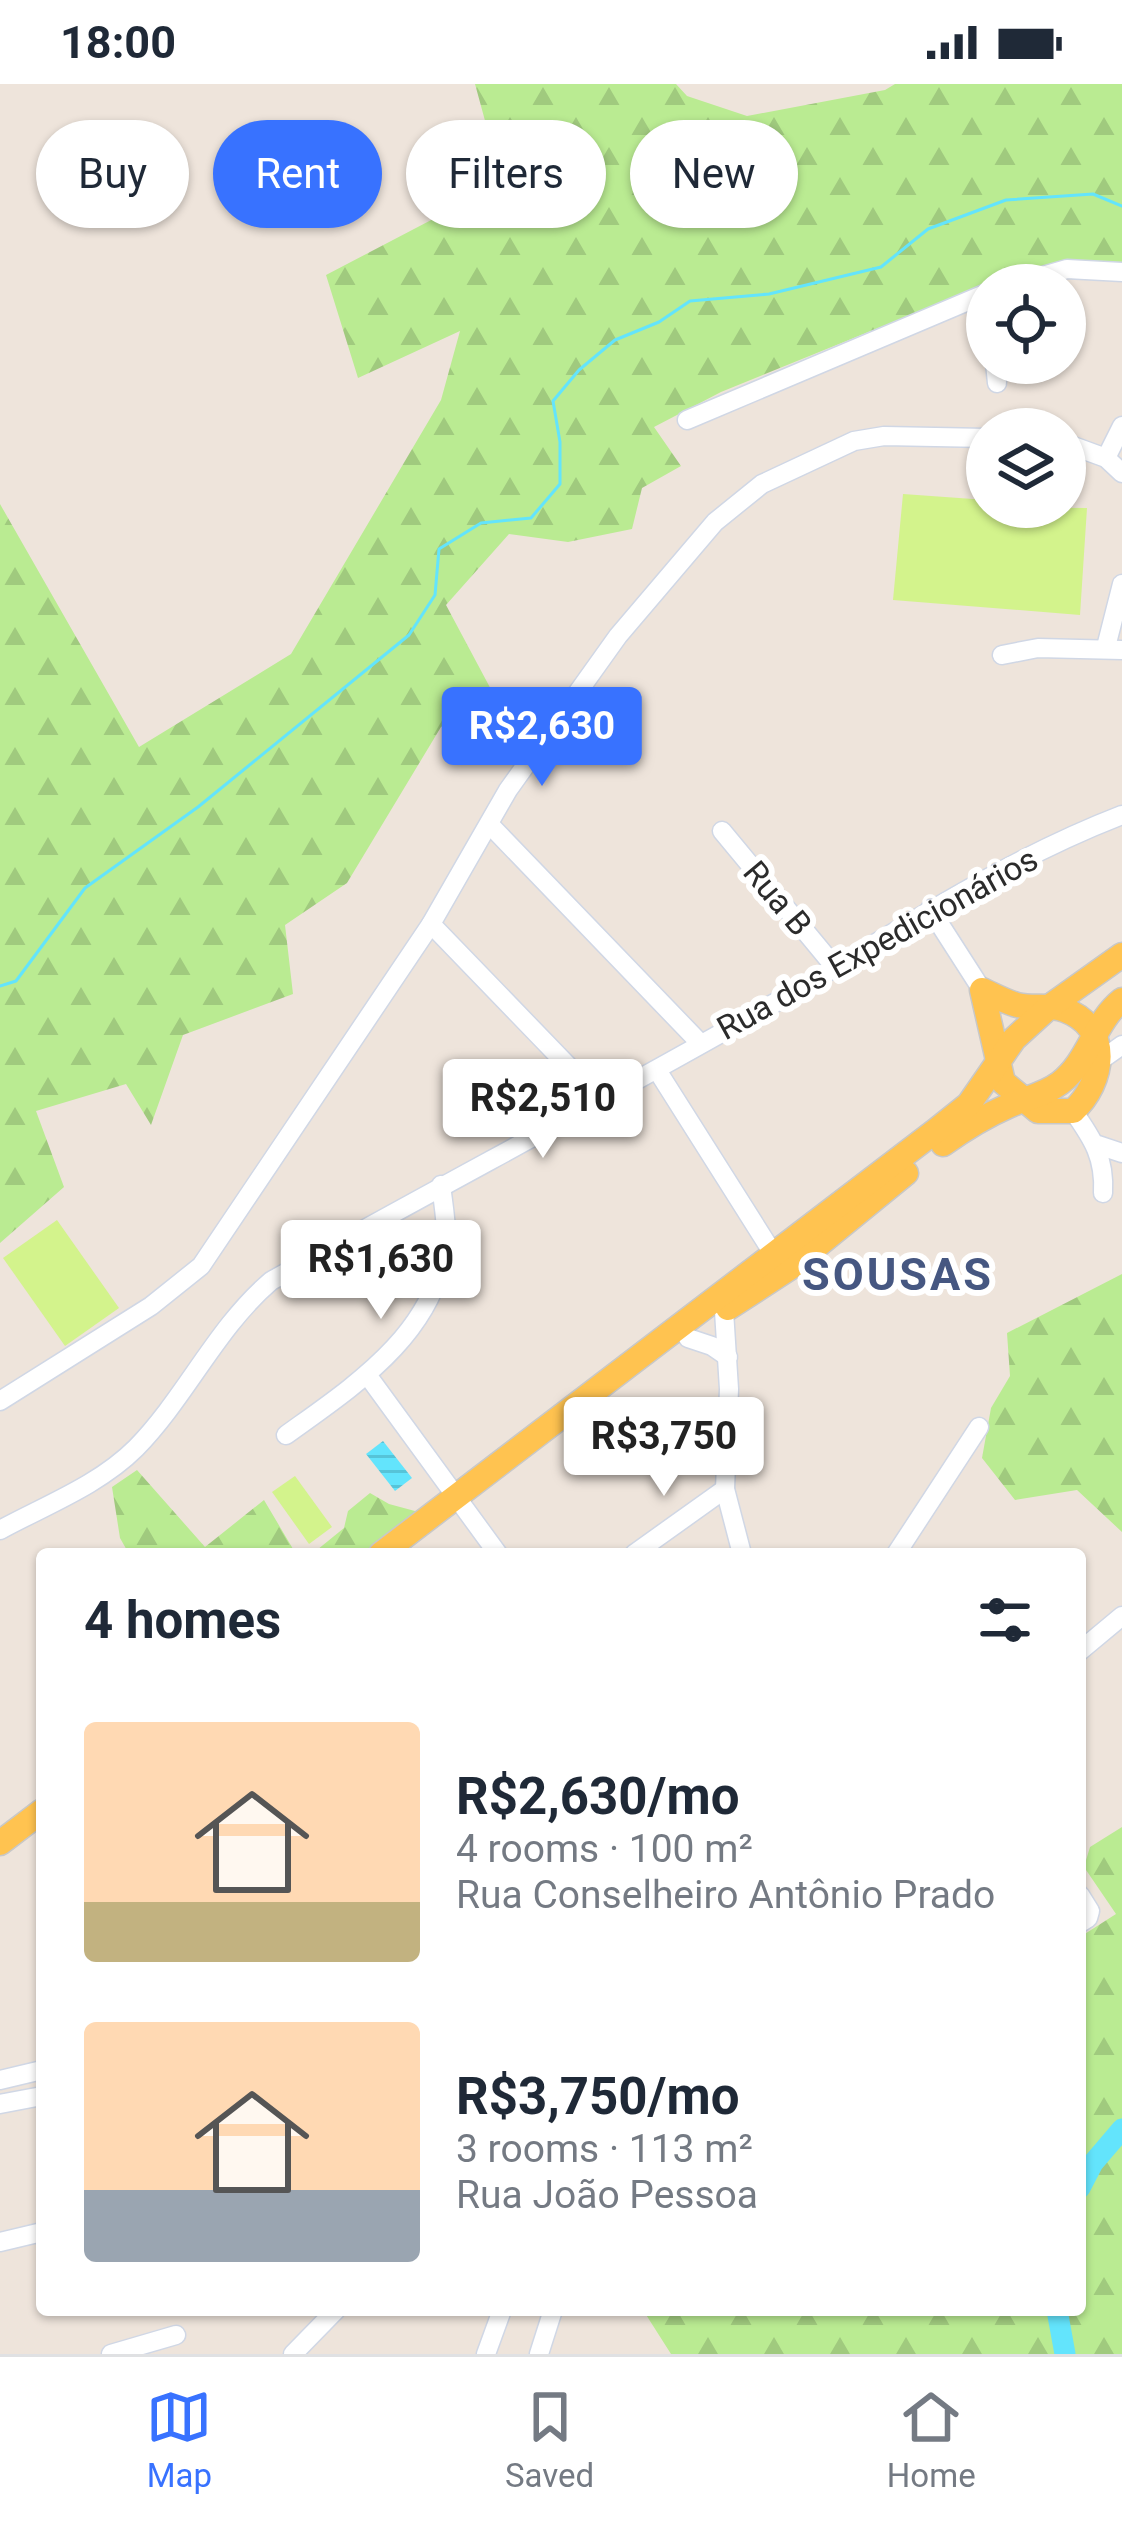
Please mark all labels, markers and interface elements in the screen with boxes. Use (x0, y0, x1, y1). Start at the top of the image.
text: 18:00 (60, 16, 176, 69)
chip: Buy (36, 120, 189, 228)
chip: Rent (213, 120, 382, 228)
chip: Filters (406, 120, 606, 228)
chip: New (630, 120, 798, 228)
map controls (966, 264, 1086, 528)
button: locate (966, 264, 1086, 384)
button: layers (966, 408, 1086, 528)
pin: R$2,630 (431, 687, 653, 789)
text: R$2,630 (469, 703, 615, 749)
street label: Rua dos Expedicionários (710, 839, 1044, 1048)
street label: Rua B (735, 853, 820, 944)
pin: R$2,510 (432, 1059, 654, 1161)
text: R$2,510 (470, 1075, 616, 1121)
pin: R$1,630 (270, 1220, 492, 1322)
text: R$1,630 (308, 1236, 454, 1282)
district label: SOUSAS (802, 1248, 994, 1301)
pin: R$3,750 (553, 1397, 775, 1499)
text: R$3,750 (591, 1413, 737, 1459)
icon: filters (972, 1587, 1038, 1653)
text: 4 homes (84, 1591, 281, 1650)
text: R$2,630/mo (456, 1767, 739, 1826)
icon: home (180, 1770, 324, 1914)
text: 4 rooms · 100 m² (456, 1826, 753, 1872)
text: Rua Conselheiro Antônio Prado (456, 1872, 995, 1918)
text: R$3,750/mo (456, 2067, 739, 2126)
icon: home (180, 2070, 324, 2214)
text: 3 rooms · 113 m² (456, 2126, 753, 2172)
text: Rua João Pessoa (456, 2172, 758, 2218)
tab: Map (146, 2384, 212, 2495)
tab: Saved (505, 2384, 594, 2495)
tab: Home (887, 2384, 976, 2495)

